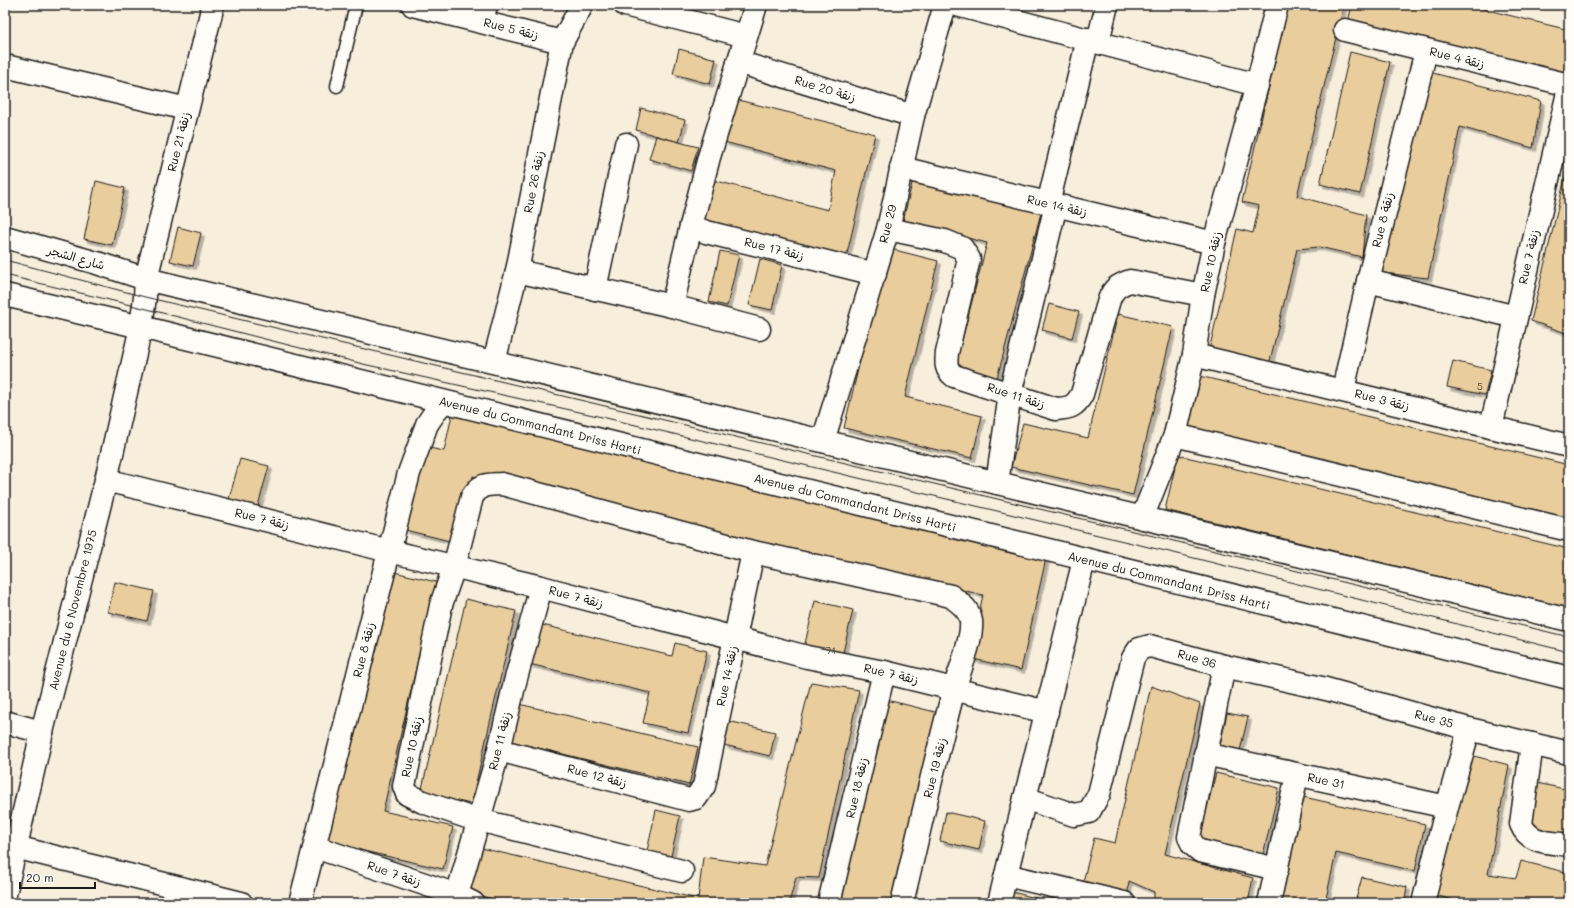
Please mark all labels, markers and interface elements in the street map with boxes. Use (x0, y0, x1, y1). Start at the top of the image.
street label: Rue 5 زنقة (482, 13, 540, 43)
street label: Rue 4 زنقة (1428, 42, 1486, 72)
street label: Rue 20 زنقة (793, 71, 858, 105)
street label: Rue 21 زنقة (163, 110, 193, 173)
street label: Rue 26 زنقة (519, 149, 547, 214)
street label: Rue 14 زنقة (1025, 190, 1089, 220)
street label: Rue 8 زنقة (1367, 191, 1397, 249)
street label: Rue 29 (875, 203, 900, 245)
street label: Rue 7 زنقة (1514, 228, 1542, 286)
street label: Rue 10 زنقة (1196, 230, 1224, 294)
street label: Rue 17 زنقة (743, 233, 806, 263)
street label: شارع الشجر (44, 241, 107, 275)
street label: Rue 11 زنقة (985, 378, 1047, 412)
house number: 5 (1477, 379, 1483, 393)
street label: Rue 3 زنقة (1353, 384, 1411, 414)
street label: Avenue du Commandant Driss Harti (438, 392, 643, 458)
street label: Avenue du Commandant Driss Harti (753, 469, 958, 535)
street label: Rue 7 زنقة (233, 504, 291, 533)
street label: Avenue du 6 Novembre 1975 (44, 528, 100, 692)
street label: Avenue du Commandant Driss Harti (1067, 547, 1272, 613)
street label: Rue 7 زنقة (547, 581, 605, 611)
street label: Rue 8 زنقة (348, 621, 378, 679)
house number: 71 (826, 643, 836, 657)
street label: Rue 14 زنقة (712, 644, 740, 708)
street label: Rue 36 (1176, 645, 1219, 671)
street label: Rue 7 زنقة (862, 659, 920, 687)
street label: Rue 35 (1413, 705, 1455, 731)
street label: Rue 11 زنقة (484, 710, 514, 772)
street label: Rue 10 زنقة (397, 715, 425, 779)
street label: Rue 19 زنقة (919, 736, 949, 800)
street label: Rue 18 زنقة (841, 756, 871, 820)
street label: Rue 12 زنقة (566, 759, 629, 791)
street label: Rue 31 (1306, 768, 1346, 792)
street label: Rue 7 زنقة (365, 856, 423, 890)
scale bar (20, 864, 95, 890)
text: 20 m (26, 869, 54, 885)

